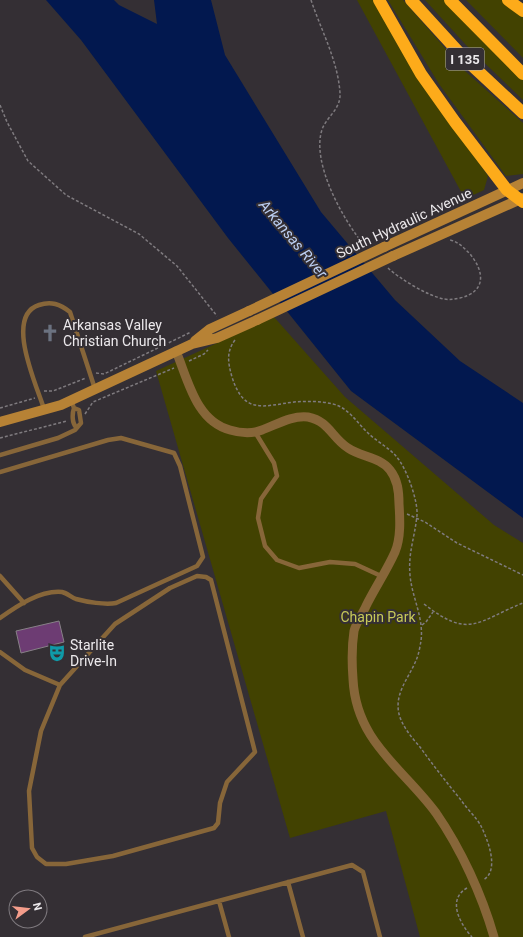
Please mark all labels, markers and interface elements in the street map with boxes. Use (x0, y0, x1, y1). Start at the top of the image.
road number: I 135 (446, 48, 484, 70)
street label: South Hydraulic Avenue (334, 185, 474, 261)
water label: Arkansas River (254, 195, 332, 283)
place label: Arkansas Valley Christian Church (63, 317, 166, 349)
church icon: Arkansas Valley Christian Church (40, 323, 60, 343)
park label: Chapin Park (340, 609, 416, 625)
place label: Starlite Drive-In (70, 637, 117, 669)
theatre icon: Starlite Drive-In (47, 643, 67, 663)
north arrow (8, 889, 48, 929)
text: N (30, 901, 45, 912)

